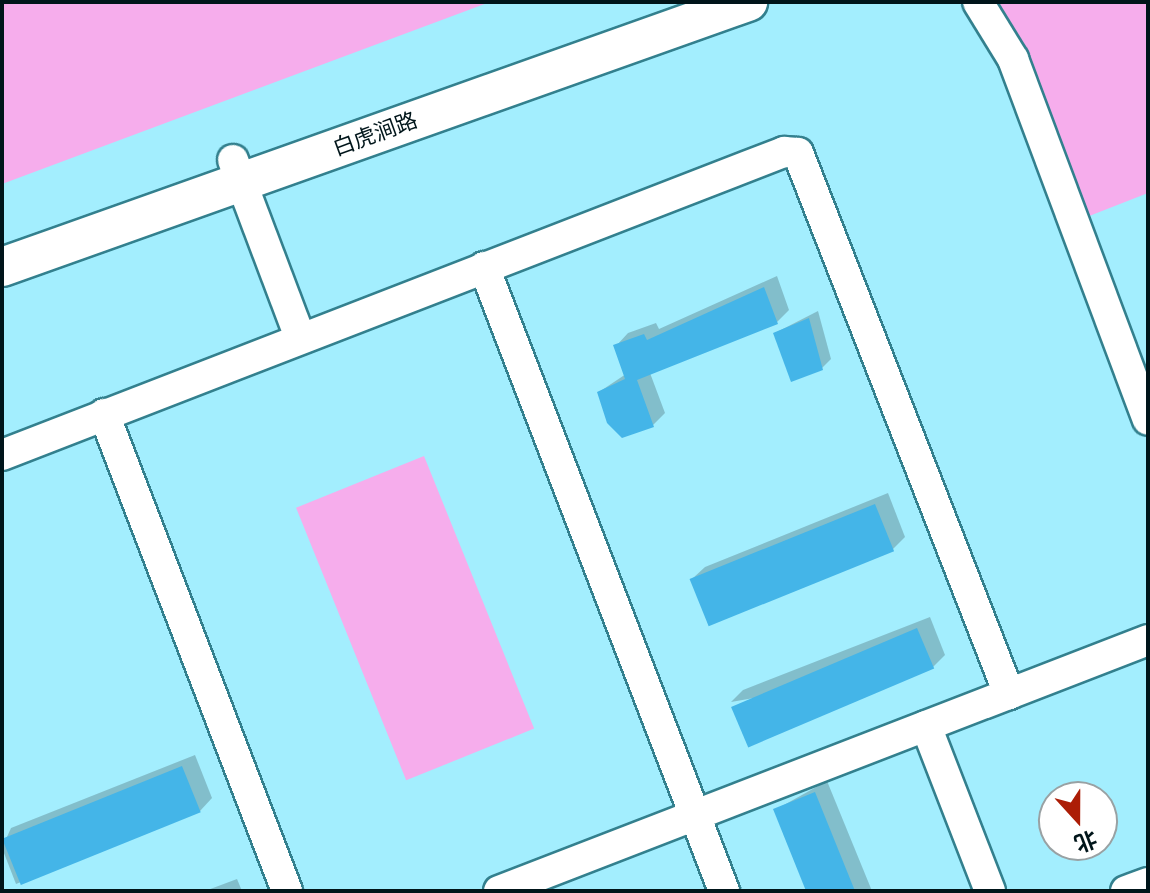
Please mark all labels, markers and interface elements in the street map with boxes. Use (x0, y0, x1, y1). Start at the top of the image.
street label: 白虎涧路 (329, 107, 421, 161)
north arrow (1038, 781, 1118, 861)
text: 北 (1070, 824, 1102, 859)

